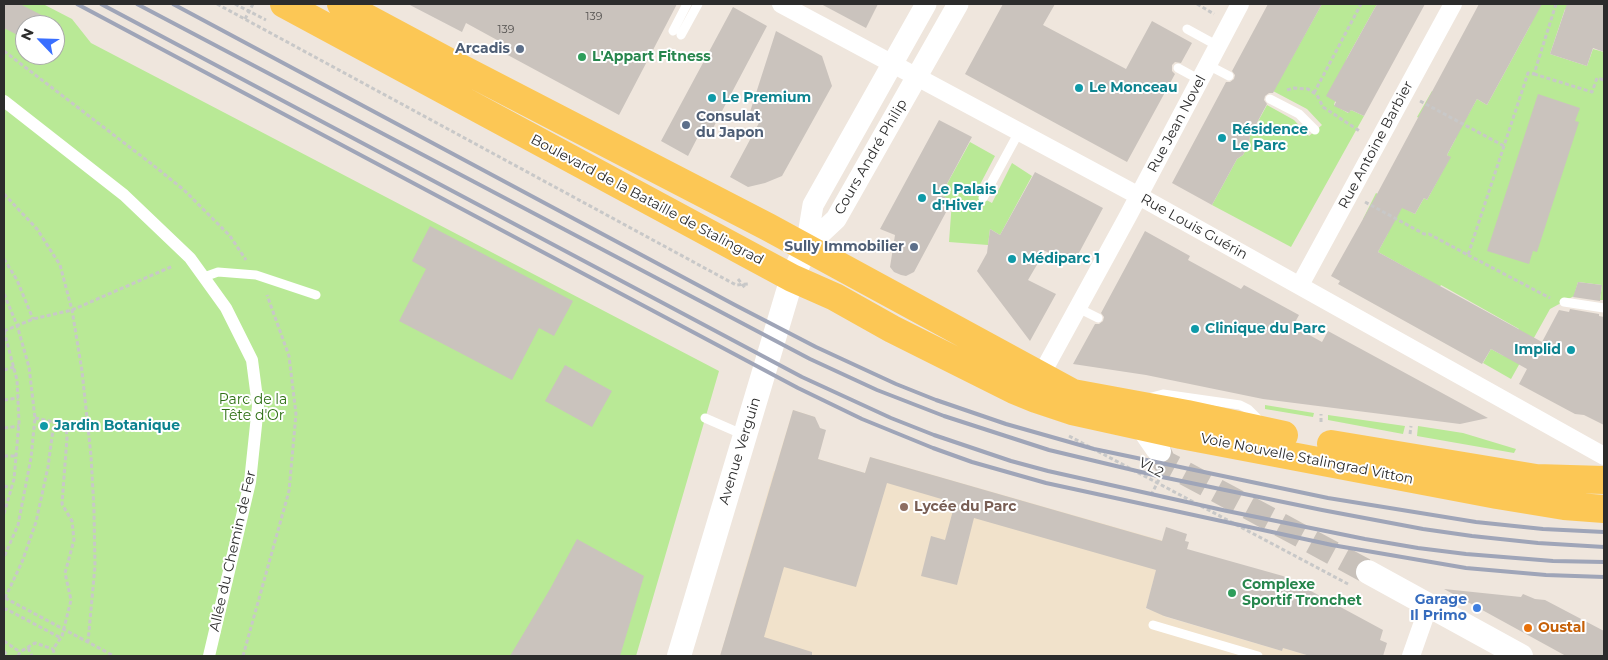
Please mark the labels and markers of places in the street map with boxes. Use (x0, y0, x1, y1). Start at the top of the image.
place label: Arcadis (455, 41, 510, 57)
marker: Arcadis (514, 43, 526, 55)
place label: L'Appart Fitness (592, 49, 711, 65)
marker: L'Appart Fitness (576, 51, 588, 63)
place label: Le Monceau (1089, 80, 1178, 96)
marker: Le Monceau (1073, 82, 1085, 94)
place label: Le Premium (722, 90, 811, 106)
marker: Le Premium (706, 92, 718, 104)
place label: Consulat du Japon (696, 109, 764, 142)
marker: Consulat du Japon (680, 119, 692, 131)
place label: Résidence Le Parc (1232, 122, 1308, 154)
marker: Résidence Le Parc (1216, 132, 1228, 144)
place label: Le Palais d'Hiver (932, 182, 996, 214)
marker: Le Palais d'Hiver (916, 192, 928, 204)
place label: Sully Immobilier (784, 239, 904, 255)
marker: Sully Immobilier (908, 241, 920, 253)
place label: Médiparc 1 (1022, 251, 1100, 267)
marker: Médiparc 1 (1006, 253, 1018, 265)
place label: Clinique du Parc (1205, 321, 1326, 337)
marker: Clinique du Parc (1189, 323, 1201, 335)
place label: Implid (1514, 342, 1561, 358)
marker: Implid (1565, 344, 1577, 356)
place label: Jardin Botanique (54, 418, 180, 434)
marker: Jardin Botanique (38, 420, 50, 432)
place label: Lycée du Parc (914, 499, 1017, 515)
marker: Lycée du Parc (898, 501, 910, 513)
place label: Complexe Sportif Tronchet (1242, 577, 1362, 610)
marker: Complexe Sportif Tronchet (1226, 587, 1238, 599)
place label: Garage Il Primo (1410, 592, 1467, 624)
marker: Garage Il Primo (1471, 602, 1483, 614)
place label: Oustal (1538, 620, 1586, 636)
marker: Oustal (1522, 622, 1534, 634)

